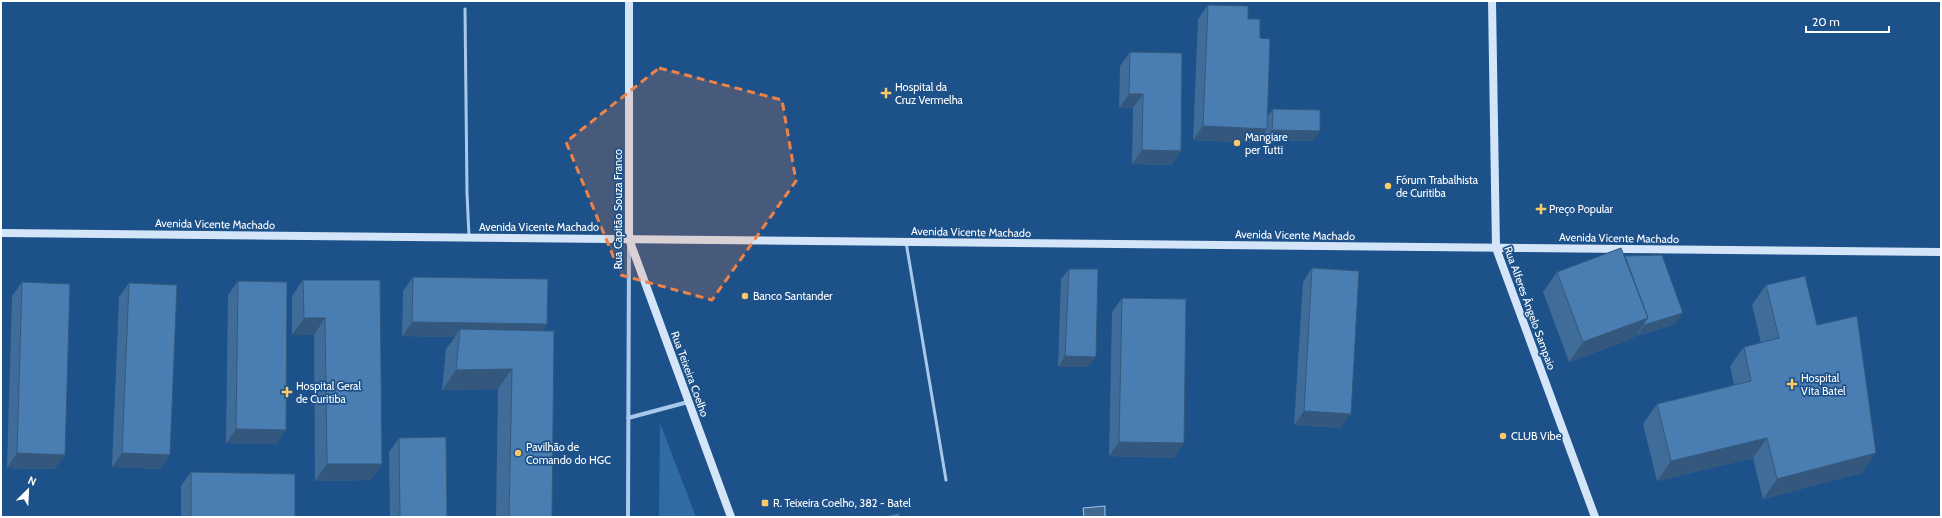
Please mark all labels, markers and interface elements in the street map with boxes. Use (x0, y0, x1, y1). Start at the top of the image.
scale bar (1806, 8, 1889, 34)
text: 20 m (1812, 14, 1840, 29)
place label: Hospital da Cruz Vermelha (895, 80, 964, 107)
marker: Hospital da Cruz Vermelha (880, 87, 892, 99)
place label: Mangiare per Tutti (1245, 130, 1288, 157)
marker: Mangiare per Tutti (1232, 138, 1242, 148)
street label: Rua Capitão Souza Franco (611, 149, 625, 269)
place label: Fórum Trabalhista de Curitiba (1396, 173, 1479, 200)
marker: Fórum Trabalhista de Curitiba (1383, 181, 1393, 191)
place label: Preço Popular (1549, 202, 1614, 216)
marker: Preço Popular (1536, 204, 1546, 214)
street label: Avenida Vicente Machado (155, 216, 275, 232)
street label: Avenida Vicente Machado (479, 220, 599, 234)
street label: Avenida Vicente Machado (911, 224, 1031, 240)
street label: Avenida Vicente Machado (1235, 227, 1355, 243)
street label: Avenida Vicente Machado (1559, 230, 1679, 246)
street label: Rua Alferes Ângelo Sampaio (1501, 244, 1559, 372)
place label: Banco Santander (753, 289, 833, 303)
marker: Banco Santander (740, 291, 750, 301)
street label: Rua Teixeira Coelho (668, 329, 712, 419)
place label: Hospital Vita Batel (1801, 371, 1846, 398)
marker: Hospital Vita Batel (1786, 378, 1798, 390)
place label: Hospital Geral de Curitiba (296, 379, 361, 406)
marker: Hospital Geral de Curitiba (281, 386, 293, 398)
place label: CLUB Vibe (1511, 429, 1562, 443)
marker: CLUB Vibe (1498, 431, 1508, 441)
place label: Pavilhão de Comando do HGC (526, 440, 611, 467)
marker: Pavilhão de Comando do HGC (513, 448, 523, 458)
north arrow (8, 470, 48, 510)
text: N (26, 473, 38, 489)
place label: R. Teixeira Coelho, 382 - Batel (773, 496, 911, 510)
marker: R. Teixeira Coelho, 382 - Batel (760, 498, 770, 508)

